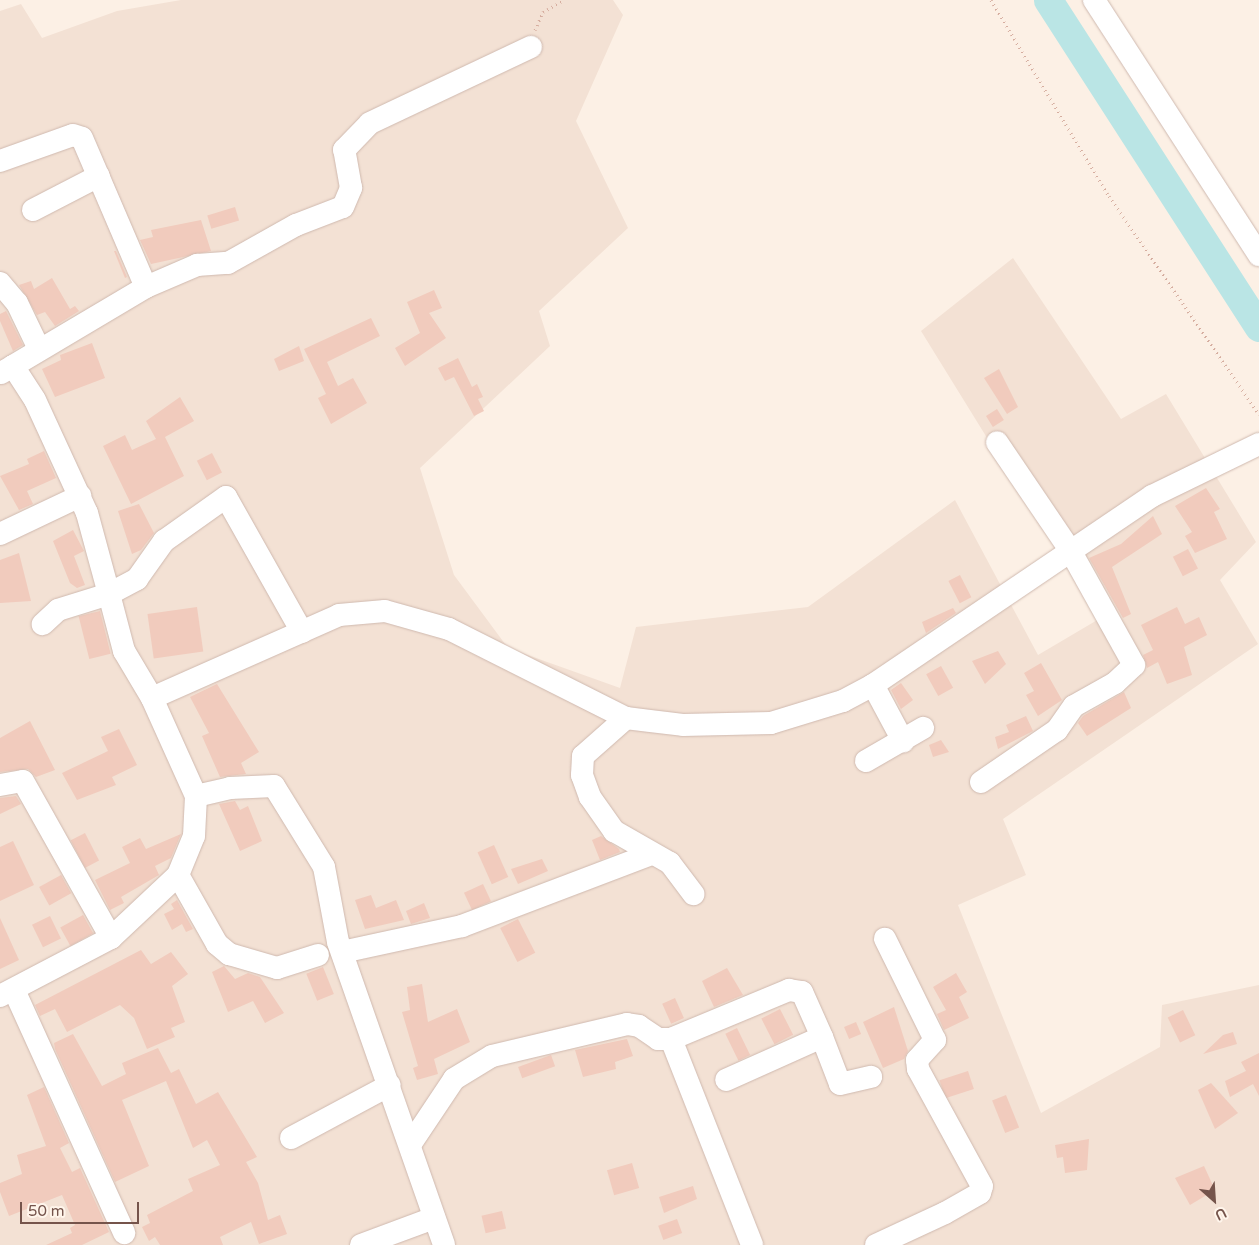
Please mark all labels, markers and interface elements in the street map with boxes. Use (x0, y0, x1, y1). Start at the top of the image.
north arrow (1189, 1175, 1239, 1225)
scale bar (22, 1192, 141, 1224)
text: 50 m (28, 1202, 65, 1220)
text: U (1212, 1204, 1229, 1224)

